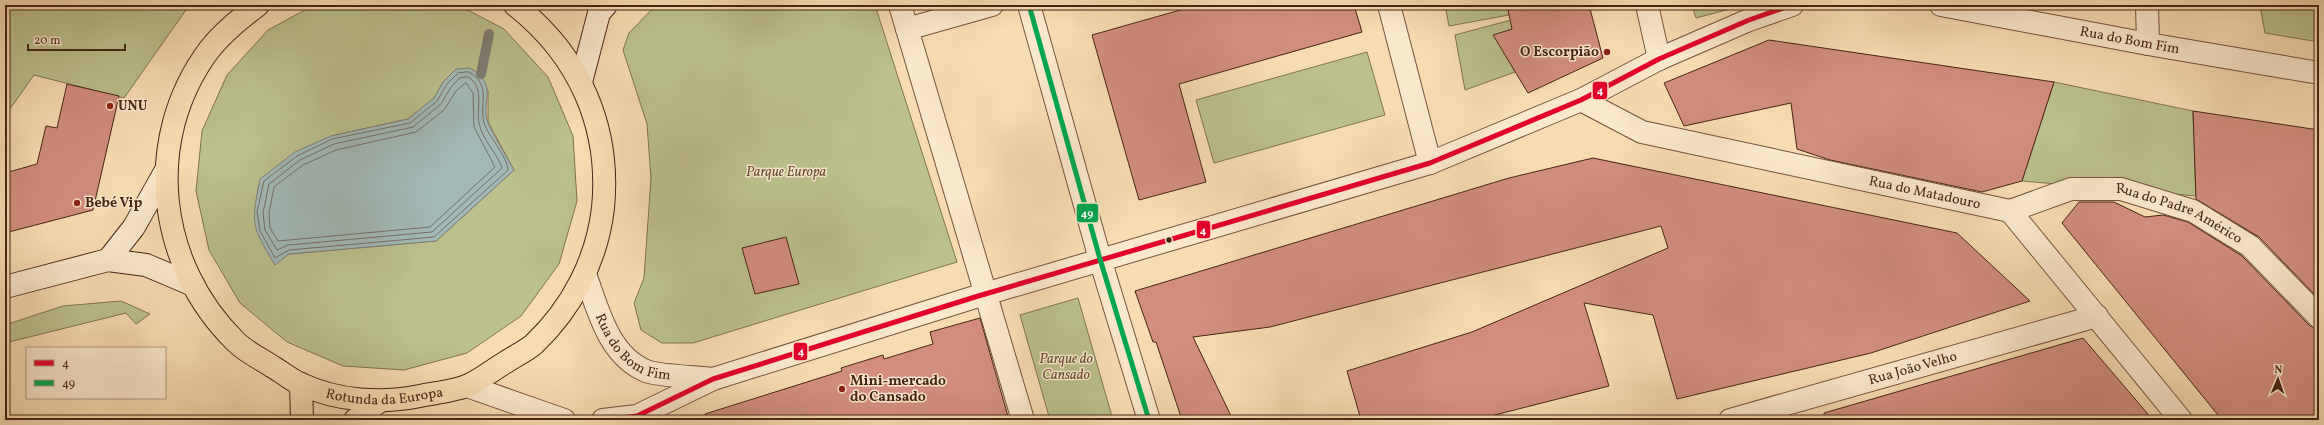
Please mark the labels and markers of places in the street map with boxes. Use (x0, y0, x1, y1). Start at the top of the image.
place label: O Escorpião (1520, 43, 1599, 62)
marker: O Escorpião (1602, 47, 1612, 57)
place label: UNU (118, 97, 148, 116)
marker: UNU (105, 101, 115, 111)
place label: Bebé Vip (85, 194, 143, 213)
marker: Bebé Vip (72, 198, 82, 208)
unlabelled marker (1164, 235, 1174, 245)
place label: Mini-mercado do Cansado (850, 372, 946, 407)
marker: Mini-mercado do Cansado (837, 384, 847, 394)

